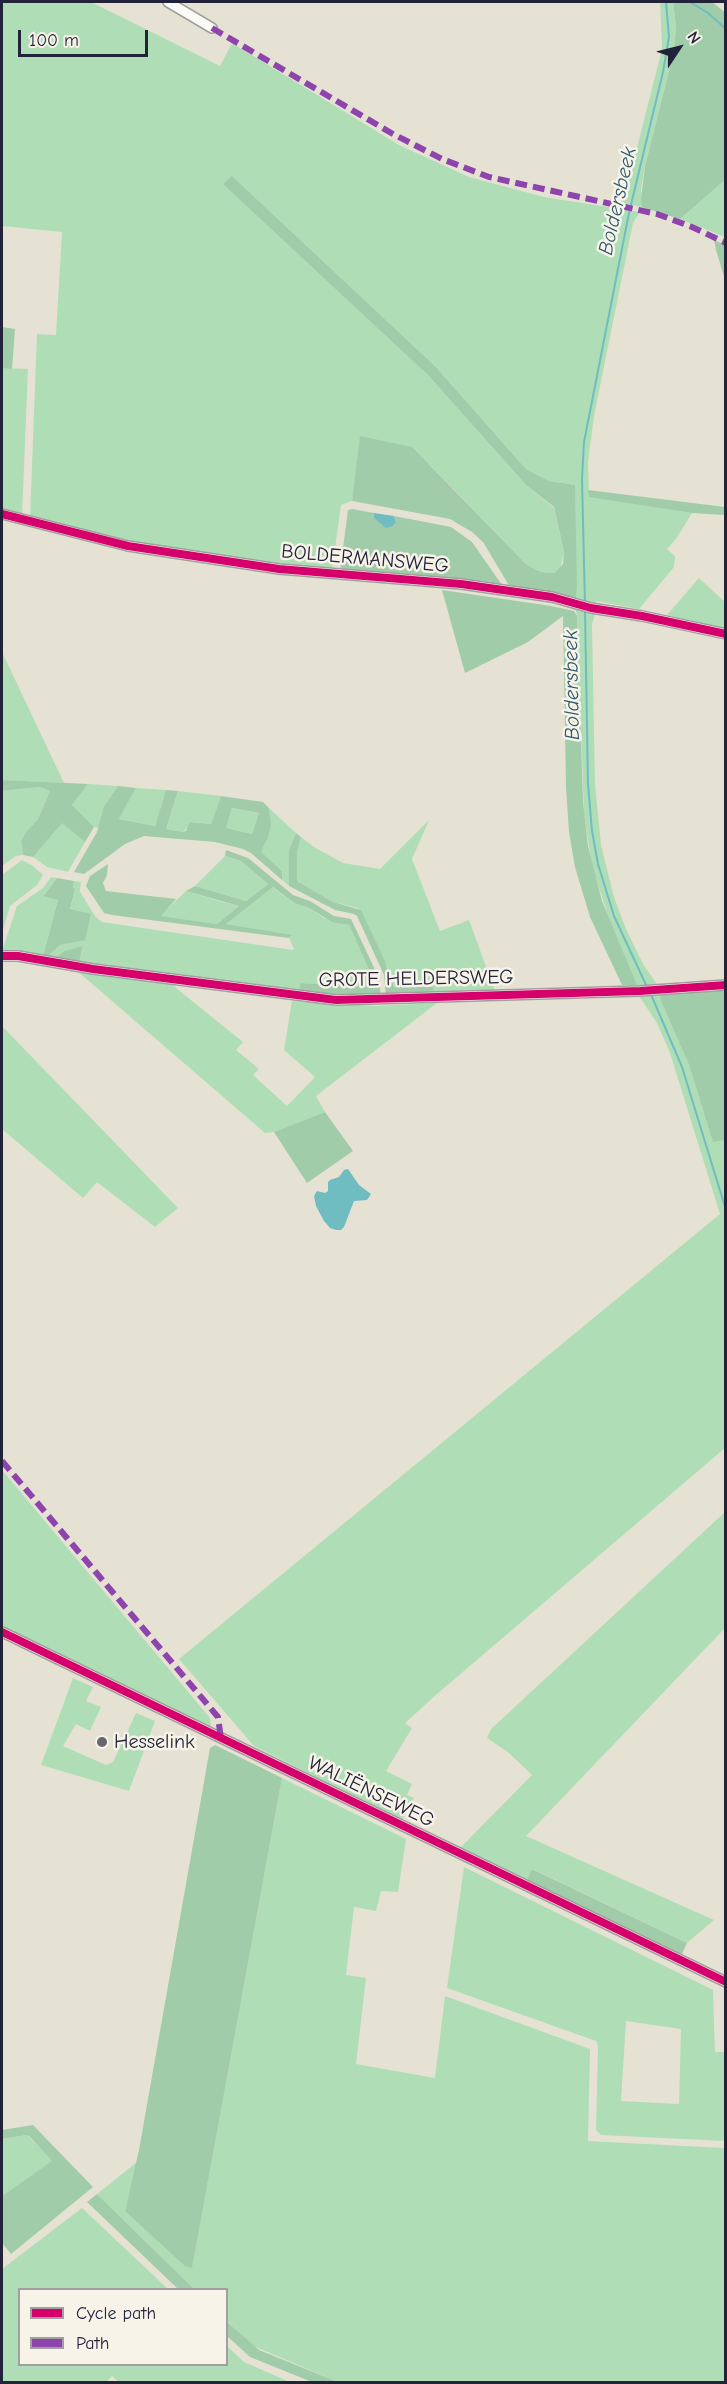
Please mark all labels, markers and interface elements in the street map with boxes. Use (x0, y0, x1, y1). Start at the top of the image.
scale bar (21, 18, 152, 56)
north arrow (649, 18, 709, 78)
text: N (683, 28, 704, 47)
text: 100 m (29, 30, 79, 51)
water label: Boldersbeek (593, 145, 643, 257)
street label: BOLDERMANSWEG (280, 540, 450, 578)
water label: Boldersbeek (558, 630, 586, 740)
street label: GROTE HELDERSWEG (318, 965, 514, 993)
place label: Hesselink (114, 1730, 195, 1754)
marker: Hesselink (95, 1735, 109, 1749)
street label: WALIËNSEWEG (304, 1751, 438, 1833)
legend (18, 2288, 228, 2366)
text: Cycle path (76, 2303, 156, 2324)
text: Path (76, 2333, 109, 2354)

